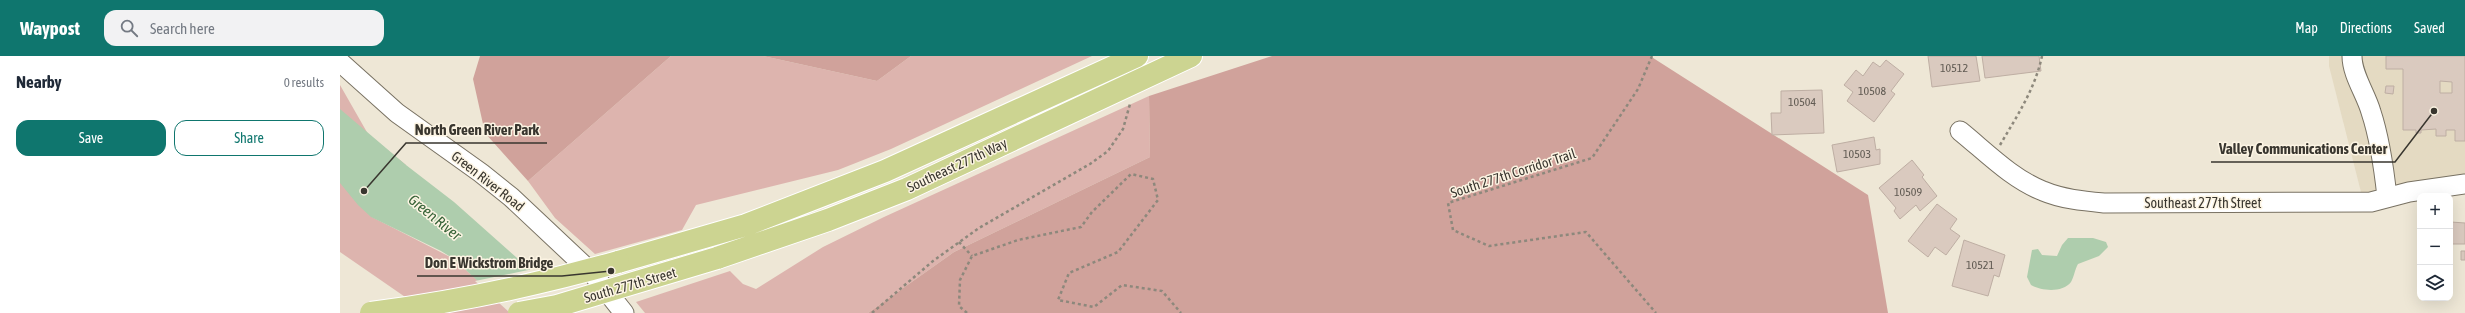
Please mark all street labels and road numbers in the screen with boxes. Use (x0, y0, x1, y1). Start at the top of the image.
street label: Southeast 277th Way (905, 135, 1010, 195)
street label: South 277th Corridor Trail (1448, 145, 1578, 201)
street label: Green River Road (448, 148, 528, 214)
street label: Southeast 277th Street (2145, 195, 2262, 211)
street label: South 277th Street (582, 264, 678, 306)

